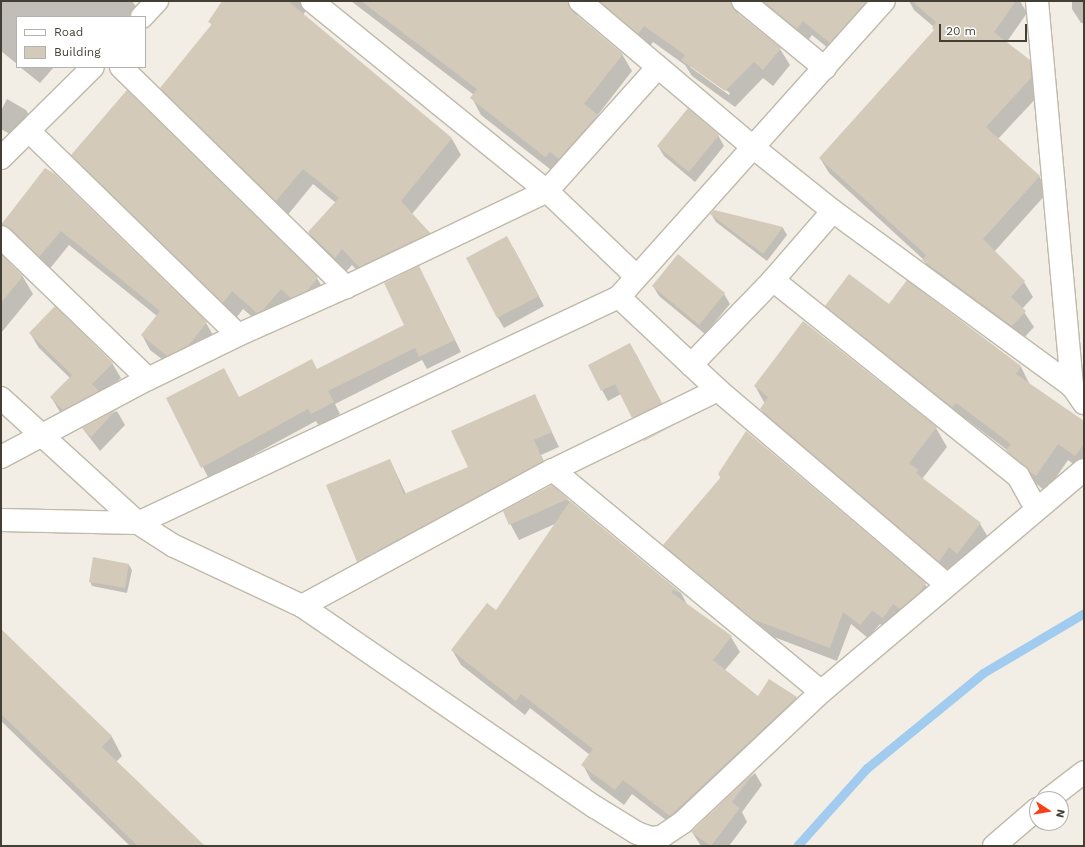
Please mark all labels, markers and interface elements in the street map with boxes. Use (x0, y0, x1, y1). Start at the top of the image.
legend (16, 16, 146, 68)
scale bar (941, 16, 1029, 42)
text: 20 m (946, 24, 976, 38)
text: Road (54, 25, 83, 39)
text: Building (54, 45, 101, 59)
north arrow (1029, 791, 1069, 831)
text: N (1053, 808, 1067, 819)

